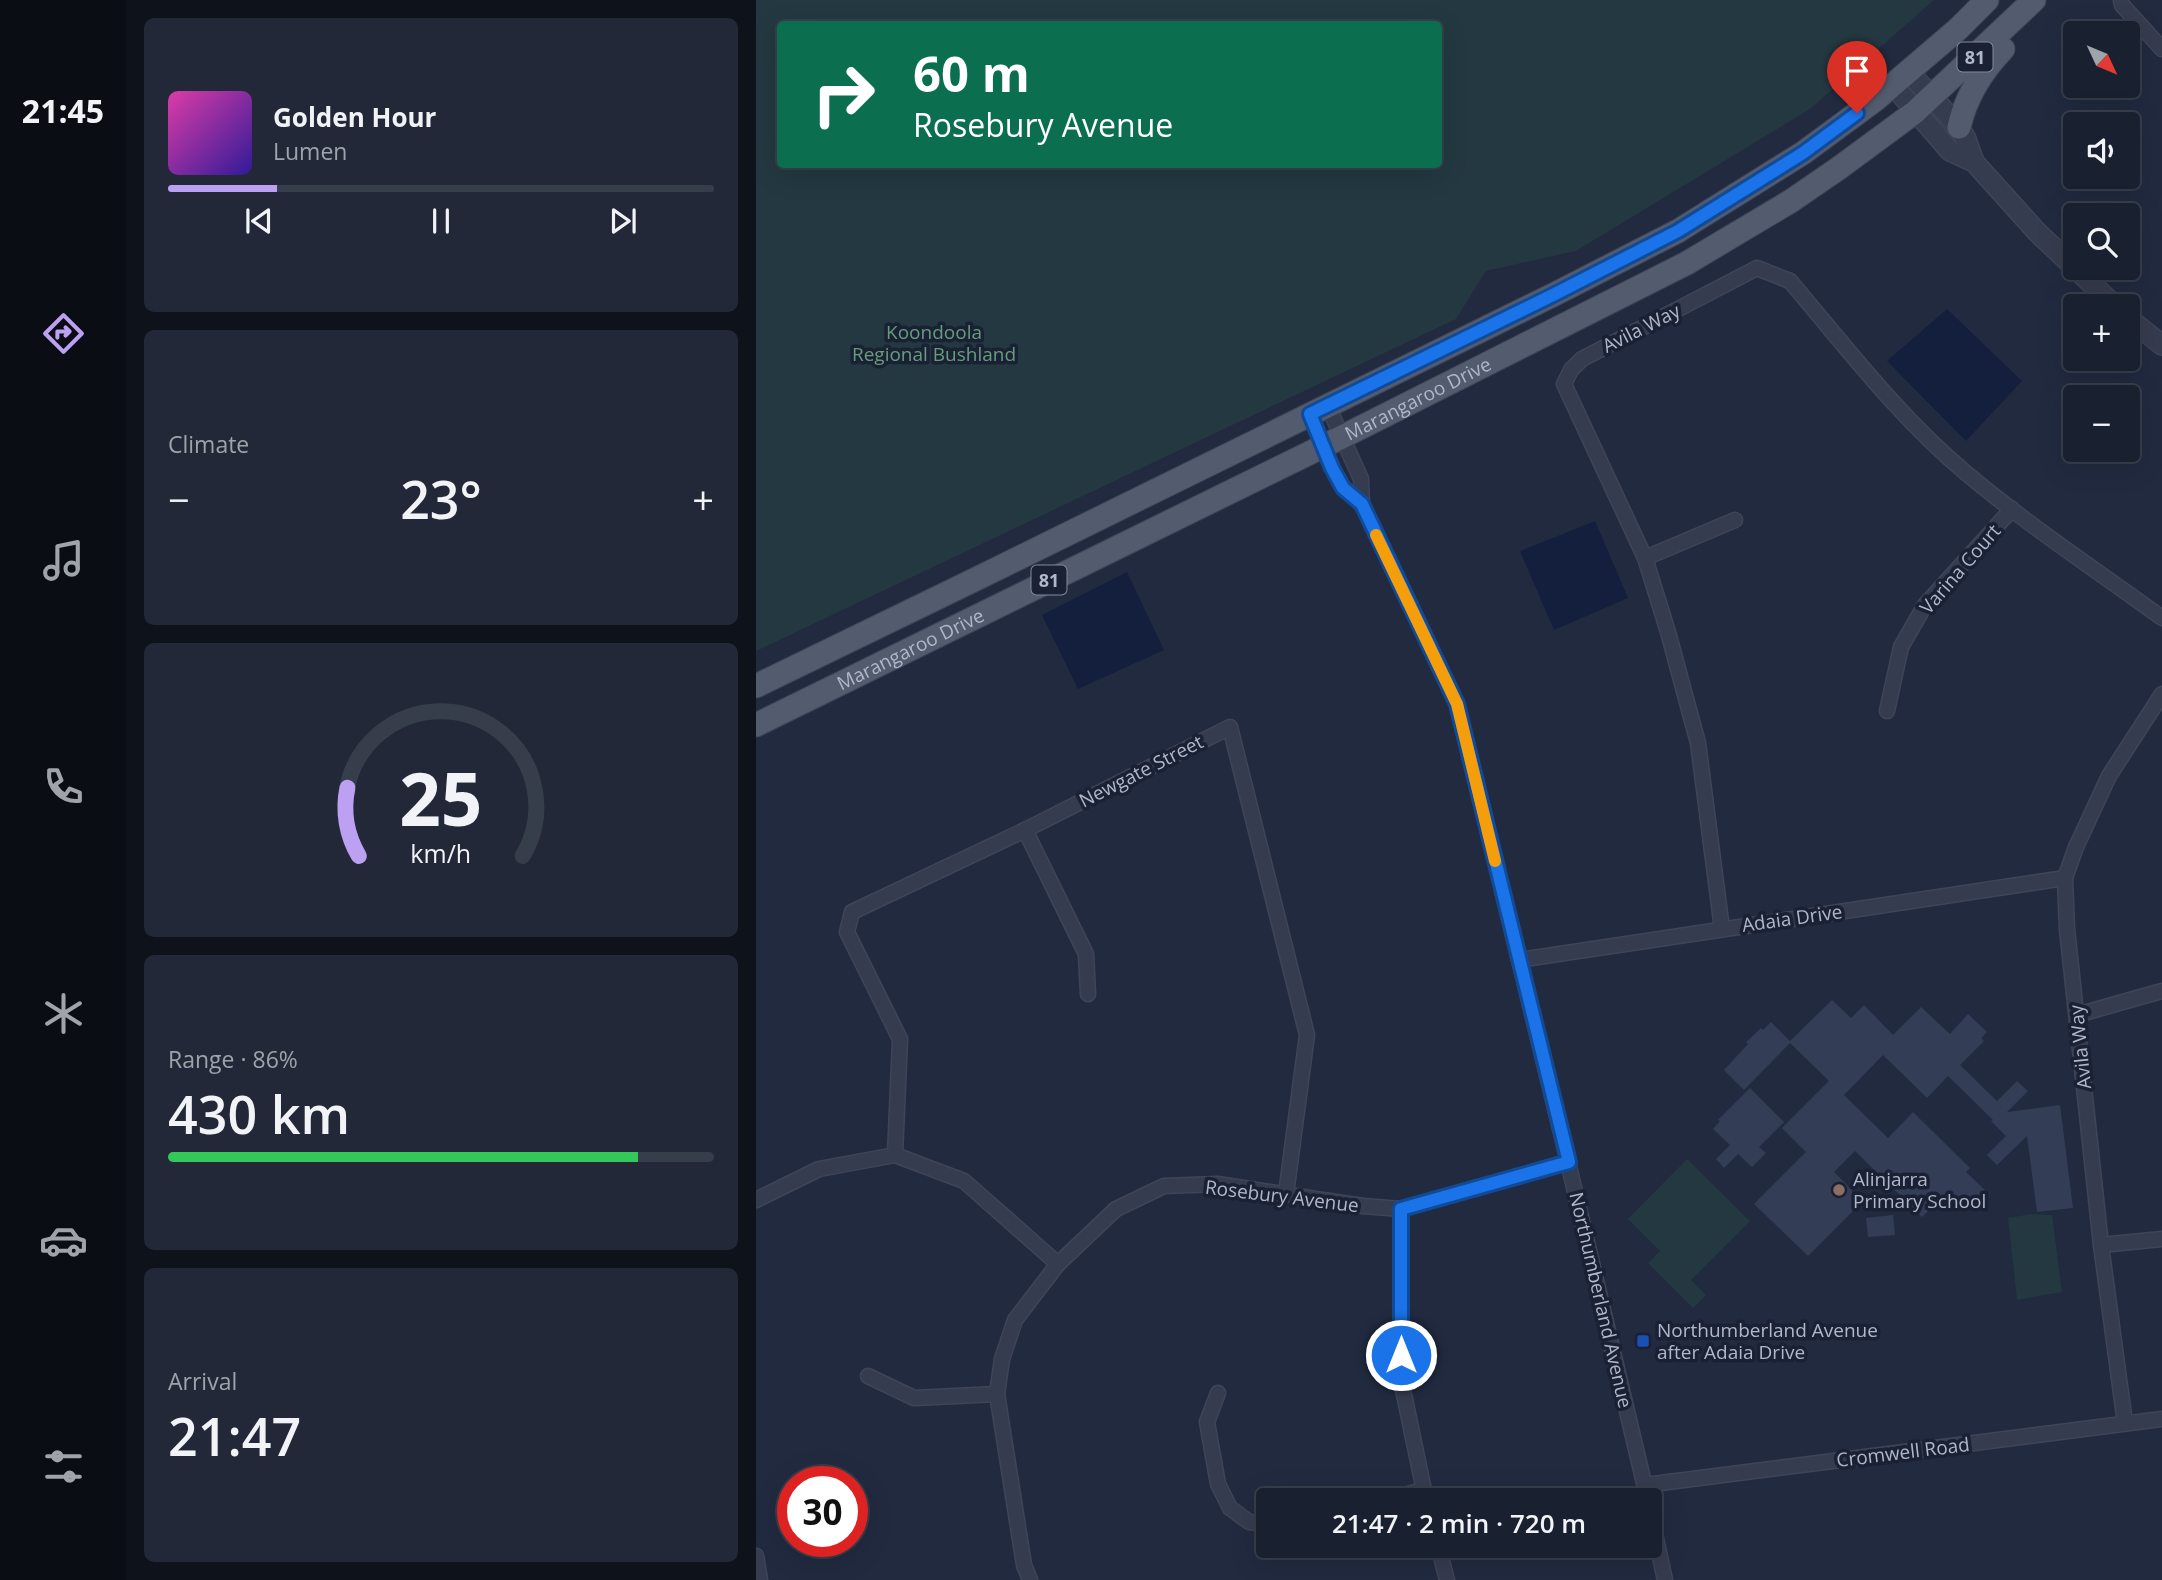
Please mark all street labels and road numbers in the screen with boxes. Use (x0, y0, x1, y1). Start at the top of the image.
road number: 81 (1958, 42, 1992, 72)
street label: Avila Way (1598, 297, 1685, 359)
street label: Marangaroo Drive (1340, 351, 1496, 446)
street label: Varina Court (1914, 518, 2006, 619)
road number: 81 (1032, 566, 1066, 594)
street label: Marangaroo Drive (833, 602, 988, 696)
street label: Newgate Street (1075, 728, 1208, 813)
street label: Adaia Drive (1740, 898, 1844, 938)
street label: Avila Way (2063, 1003, 2097, 1090)
street label: Rosebury Avenue (1204, 1174, 1360, 1218)
street label: Northumberland Avenue (1563, 1189, 1639, 1411)
street label: Cromwell Road (1835, 1431, 1971, 1473)

